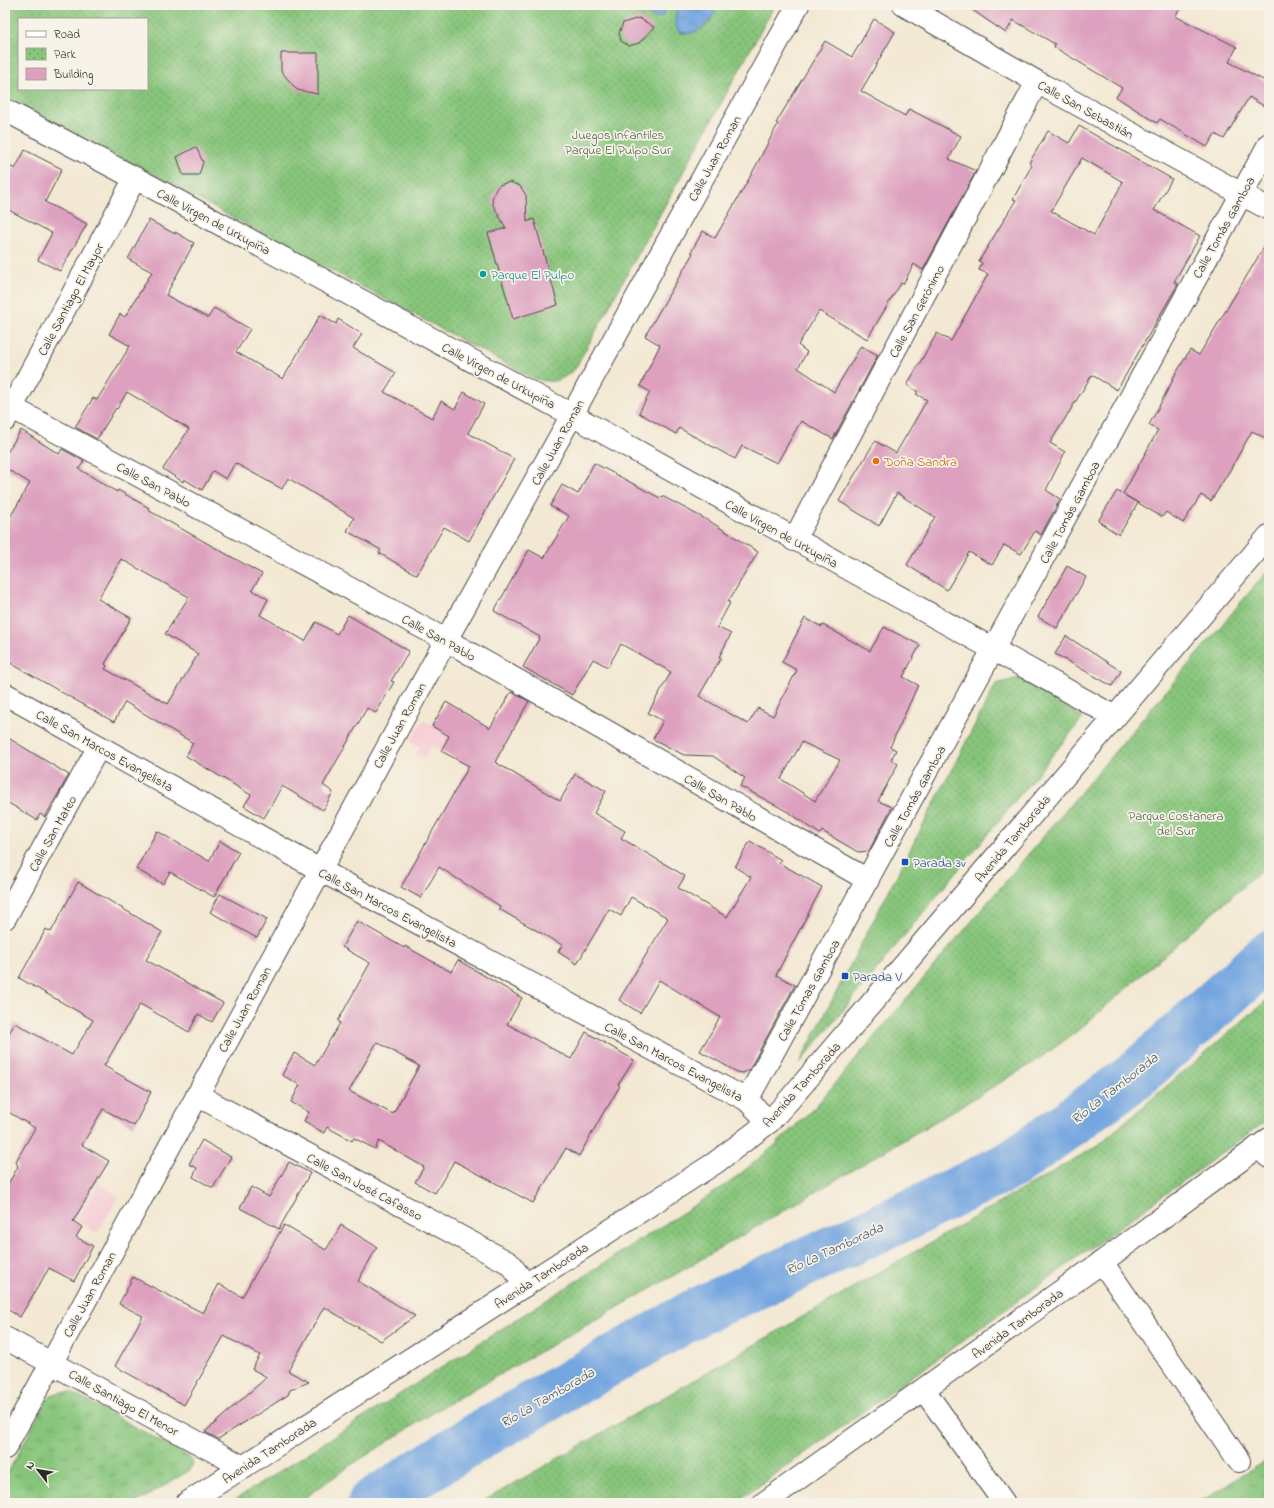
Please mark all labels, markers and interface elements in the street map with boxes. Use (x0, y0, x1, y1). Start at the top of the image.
legend (18, 18, 148, 90)
text: Road (54, 26, 80, 44)
text: Park (54, 46, 76, 64)
text: Building (53, 66, 93, 85)
street label: Calle San Sebastián (1034, 76, 1137, 145)
street label: Calle Juan Roman (684, 112, 747, 205)
park label: Juegos Infantiles Parque El Pulpo Sur (565, 126, 672, 160)
street label: Calle Tomás Gamboa (1188, 173, 1260, 282)
street label: Calle Virgen de Urkupiña (152, 184, 274, 261)
street label: Calle Santiago El Mayor (33, 239, 111, 360)
street label: Calle San Gerónimo (885, 262, 950, 362)
place label: Parque El Pulpo (491, 266, 574, 285)
marker: Parque El Pulpo (478, 269, 488, 279)
street label: Calle Virgen de Urkupiña (437, 338, 559, 415)
street label: Calle Juan Roman (527, 396, 590, 489)
place label: Doña Sandra (883, 453, 957, 472)
marker: Doña Sandra (871, 456, 881, 466)
street label: Calle San Pablo (113, 458, 194, 513)
street label: Calle Tomás Gamboa (1035, 458, 1105, 567)
street label: Calle Virgen de Urkupiña (721, 495, 841, 574)
street label: Calle San Pablo (398, 610, 479, 667)
street label: Calle Juan Roman (369, 679, 432, 772)
street label: Calle San Marcos Evangelista (32, 706, 176, 798)
street label: Calle Tomás Gamboa (879, 742, 951, 851)
street label: Calle San Pablo (680, 770, 761, 827)
street label: Avenida Tamborada (971, 791, 1055, 887)
street label: Calle San Mateo (25, 792, 82, 875)
park label: Parque Costanera del Sur (1129, 807, 1223, 841)
place label: Parada 3v (913, 854, 967, 873)
marker: Parada 3v (900, 857, 910, 867)
street label: Calle San Marcos Evangelista (314, 864, 460, 954)
street label: Calle Tómas Gamboa (773, 936, 845, 1045)
street label: Calle Juan Roman (214, 963, 277, 1056)
place label: Parada V (853, 968, 902, 987)
marker: Parada V (840, 971, 850, 981)
street label: Calle San Marcos Evangelista (600, 1018, 746, 1108)
street label: Avenida Tamborada (759, 1038, 846, 1132)
water label: Río La Tamborada (1067, 1048, 1163, 1130)
street label: Calle San José Cafasso (303, 1149, 426, 1226)
water label: Río La Tamborada (782, 1217, 887, 1281)
street label: Avenida Tamborada (491, 1239, 593, 1314)
street label: Calle Juan Roman (59, 1248, 122, 1341)
street label: Avenida Tamborada (968, 1284, 1068, 1364)
water label: Río La Tamborada (497, 1363, 599, 1434)
street label: Calle Santiago El Menor (64, 1365, 183, 1443)
street label: Avenida Tamborada (219, 1414, 321, 1489)
north arrow (18, 1450, 58, 1490)
text: N (22, 1458, 39, 1473)

